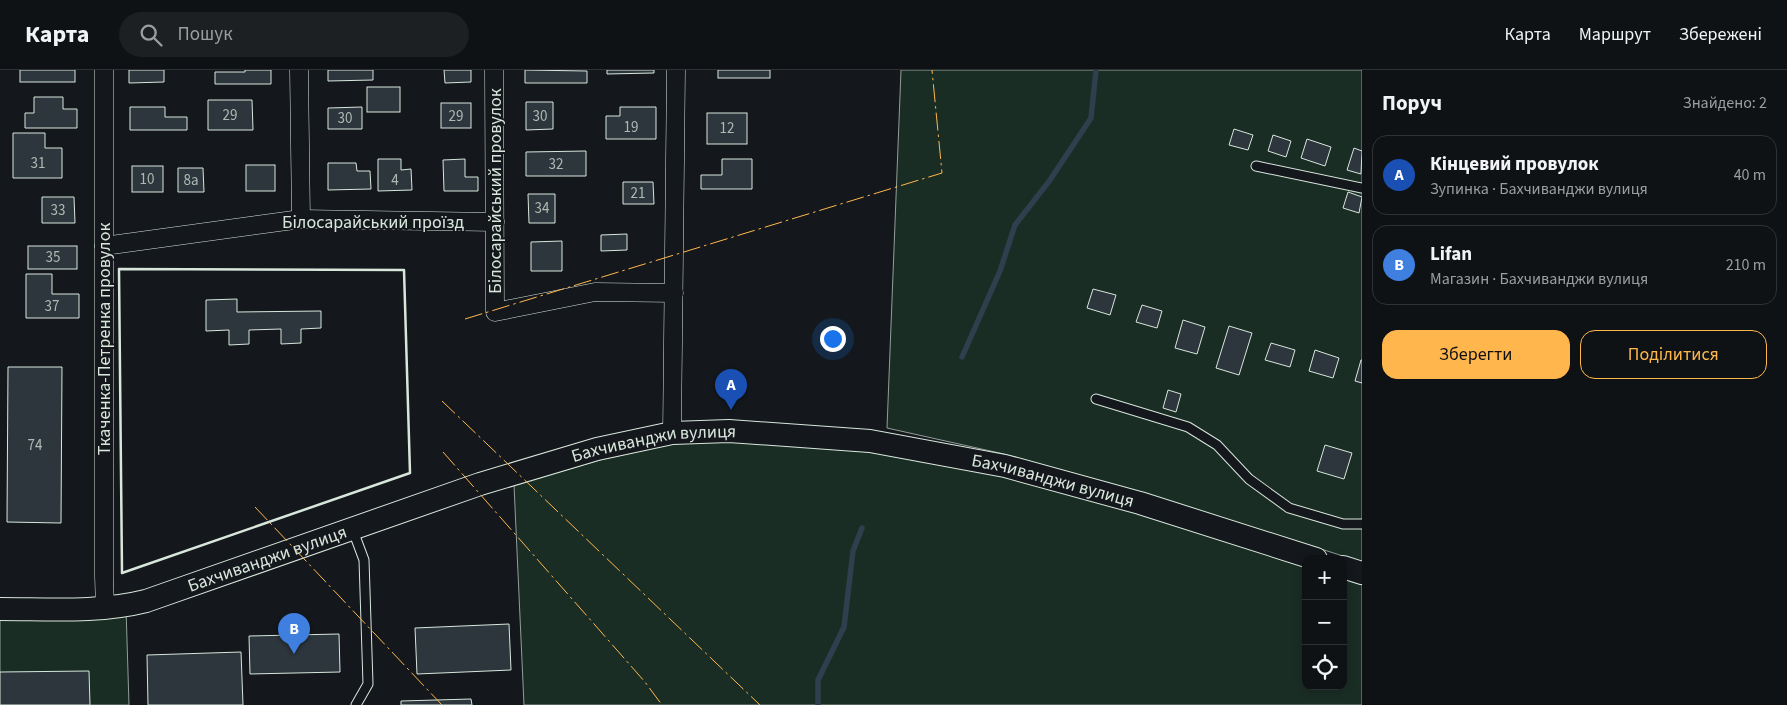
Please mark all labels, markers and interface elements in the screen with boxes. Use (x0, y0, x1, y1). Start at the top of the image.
search box (119, 12, 469, 57)
text: Карта (25, 17, 89, 52)
icon: search (137, 21, 165, 49)
text: Пошук (177, 21, 233, 48)
text: Карта (1505, 22, 1551, 47)
text: Маршрут (1579, 22, 1651, 47)
text: Збережені (1679, 22, 1762, 47)
street label: Білосарайський провулок (483, 88, 508, 294)
text: Поруч (1382, 88, 1442, 118)
text: Знайдено: 2 (1683, 92, 1767, 114)
house number: 29 (223, 105, 237, 126)
house number: 29 (449, 106, 463, 127)
house number: 30 (533, 106, 547, 127)
house number: 30 (338, 108, 352, 129)
house number: 19 (624, 117, 638, 138)
house number: 12 (720, 118, 734, 139)
text: Кінцевий провулок (1430, 151, 1599, 178)
house number: 31 (31, 153, 45, 174)
house number: 32 (549, 154, 563, 175)
text: A (1394, 164, 1404, 186)
text: 40 m (1734, 164, 1766, 186)
house number: 10 (140, 169, 154, 190)
house number: 8а (183, 170, 199, 191)
house number: 4 (391, 170, 399, 191)
text: Зупинка · Бахчиванджи вулиця (1430, 178, 1648, 200)
house number: 21 (631, 183, 645, 204)
house number: 34 (535, 198, 550, 219)
house number: 33 (51, 200, 65, 221)
street label: Білосарайський проїзд (282, 210, 464, 235)
street label: Ткаченка-Петренка провулок (92, 223, 117, 455)
text: Lifan (1430, 241, 1472, 268)
house number: 35 (46, 247, 60, 268)
text: B (1394, 254, 1404, 276)
text: 210 m (1726, 254, 1766, 276)
text: Магазин · Бахчиванджи вулиця (1430, 268, 1648, 290)
house number: 37 (45, 296, 59, 317)
your location (820, 326, 846, 352)
button: Зберегти (1382, 330, 1570, 379)
button: Поділитися (1580, 330, 1767, 379)
pin: A (715, 369, 747, 410)
street label: Бахчиванджи вулиця (568, 418, 737, 469)
house number: 74 (28, 435, 43, 456)
street label: Бахчиванджи вулиця (970, 448, 1137, 513)
street label: Бахчиванджи вулиця (184, 519, 350, 598)
map controls (1302, 555, 1347, 690)
button: + (1302, 555, 1347, 600)
button: − (1302, 600, 1347, 645)
pin: B (278, 613, 310, 654)
button: locate (1302, 645, 1347, 690)

